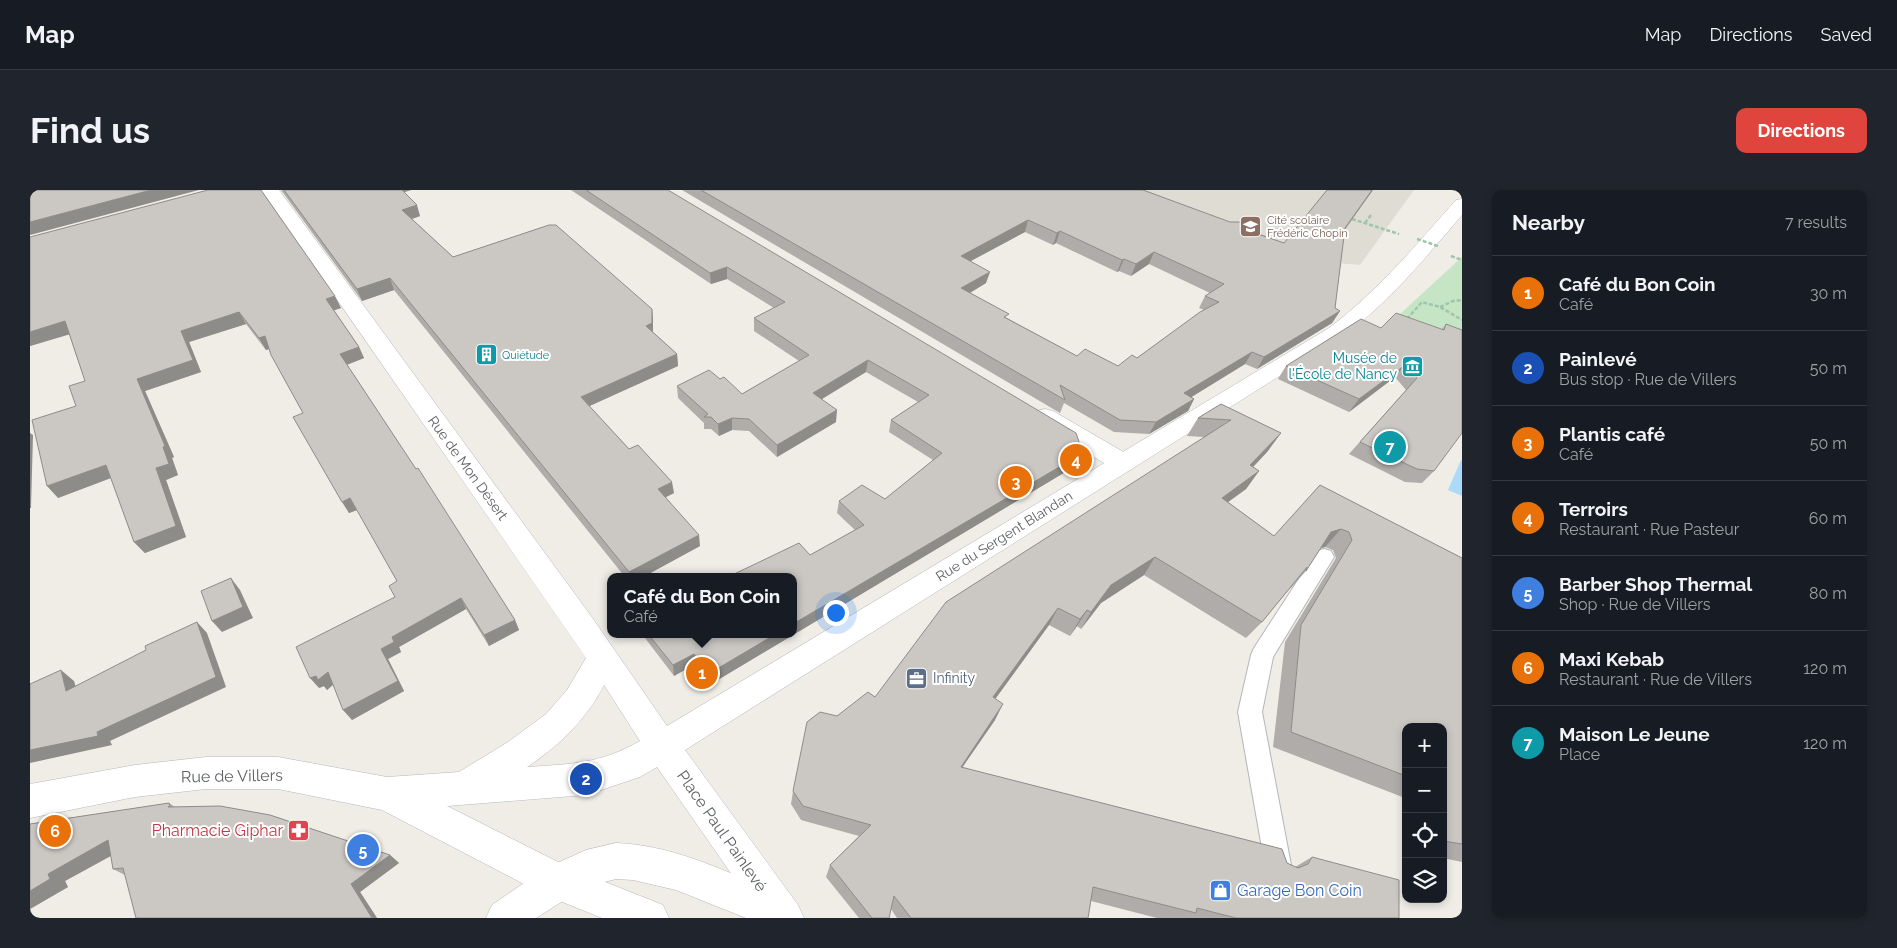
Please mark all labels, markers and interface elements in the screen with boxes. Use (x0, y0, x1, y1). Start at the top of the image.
text: Map (25, 20, 75, 49)
text: Map (1645, 24, 1681, 45)
text: Directions (1709, 24, 1793, 45)
text: Saved (1821, 24, 1872, 45)
button: Directions (1736, 108, 1867, 153)
text: Find us (30, 110, 150, 151)
text: Nearby (1512, 210, 1585, 235)
text: 7 results (1785, 213, 1847, 232)
school or university icon: Cité scolaire Frédéric Chopin (1239, 214, 1263, 238)
place label: Cité scolaire Frédéric Chopin (1267, 214, 1348, 240)
text: Café du Bon Coin (1559, 273, 1716, 295)
text: 1 (1524, 284, 1532, 303)
text: 30 m (1810, 284, 1847, 303)
text: Café (1559, 295, 1593, 314)
building icon: Quiétude (474, 343, 498, 367)
text: Painlevé (1559, 348, 1637, 370)
place label: Quiétude (502, 349, 550, 362)
place label: Musée de l'École de Nancy (1289, 350, 1397, 382)
museum icon: Musée de l'École de Nancy (1401, 354, 1425, 378)
text: 2 (1523, 359, 1533, 378)
text: 50 m (1810, 359, 1847, 378)
text: Bus stop · Rue de Villers (1559, 370, 1736, 389)
street label: Rue de Mon Désert (425, 413, 511, 523)
text: Plantis café (1559, 423, 1665, 445)
pin: 7 (1374, 428, 1406, 466)
text: 3 (1524, 434, 1532, 453)
text: 50 m (1810, 434, 1847, 453)
pin: 4 (1060, 441, 1092, 479)
text: Café (1559, 445, 1593, 464)
pin: 3 (1000, 463, 1032, 501)
street label: Rue du Sergent Blandan (933, 487, 1075, 585)
text: Terroirs (1559, 498, 1628, 520)
text: 4 (1523, 509, 1533, 528)
text: 60 m (1809, 509, 1847, 528)
text: Restaurant · Rue Pasteur (1559, 520, 1739, 539)
popup (607, 573, 797, 638)
text: Barber Shop Thermal (1559, 573, 1752, 595)
text: 5 (1524, 584, 1532, 603)
text: 80 m (1809, 584, 1847, 603)
text: Café du Bon Coin (624, 585, 780, 607)
text: Shop · Rue de Villers (1559, 595, 1711, 614)
your location (823, 600, 849, 626)
text: Café (624, 607, 658, 626)
text: Maxi Kebab (1559, 648, 1664, 670)
pin: 1 (686, 654, 718, 692)
text: 6 (1523, 659, 1533, 678)
text: 120 m (1803, 659, 1847, 678)
office icon: Infinity (905, 666, 929, 690)
place label: Infinity (933, 670, 976, 686)
text: Restaurant · Rue de Villers (1559, 670, 1752, 689)
map controls (1402, 723, 1447, 903)
button: + (1402, 723, 1447, 768)
text: Maison Le Jeune (1559, 723, 1710, 745)
text: 7 (1524, 734, 1532, 753)
text: 120 m (1803, 734, 1847, 753)
text: Place (1559, 745, 1600, 764)
pin: 2 (570, 760, 602, 798)
street label: Rue de Villers (181, 766, 283, 786)
street label: Place Paul Painlevé (673, 767, 771, 895)
button: − (1402, 768, 1447, 813)
pin: 6 (39, 812, 71, 850)
button: locate (1402, 813, 1447, 858)
pharmacy icon: Pharmacie Giphar (287, 818, 311, 842)
place label: Pharmacie Giphar (152, 821, 283, 840)
pin: 5 (347, 831, 379, 869)
button: layers (1402, 858, 1447, 903)
shop icon: Garage Bon Coin (1209, 878, 1233, 902)
place label: Garage Bon Coin (1237, 881, 1362, 900)

